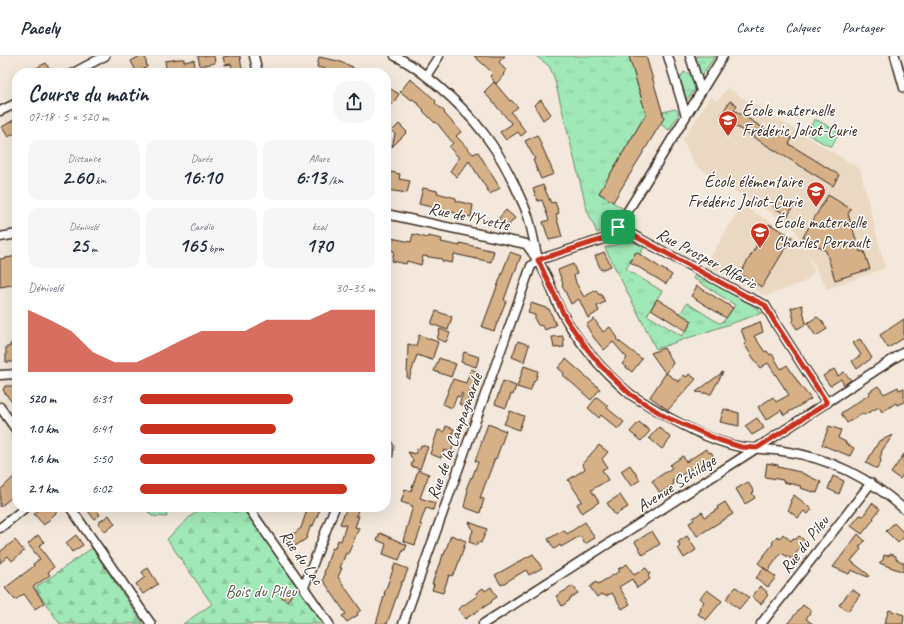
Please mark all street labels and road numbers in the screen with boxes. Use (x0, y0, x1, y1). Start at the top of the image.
street label: Rue de l'Yvette (427, 198, 513, 236)
street label: Rue Prosper Alfaric (653, 223, 762, 294)
street label: Rue de la Campagnarde (422, 369, 487, 502)
street label: Avenue Schildge (633, 449, 721, 517)
street label: Rue du Pileu (775, 510, 835, 577)
street label: Rue du Lac (275, 526, 329, 590)

